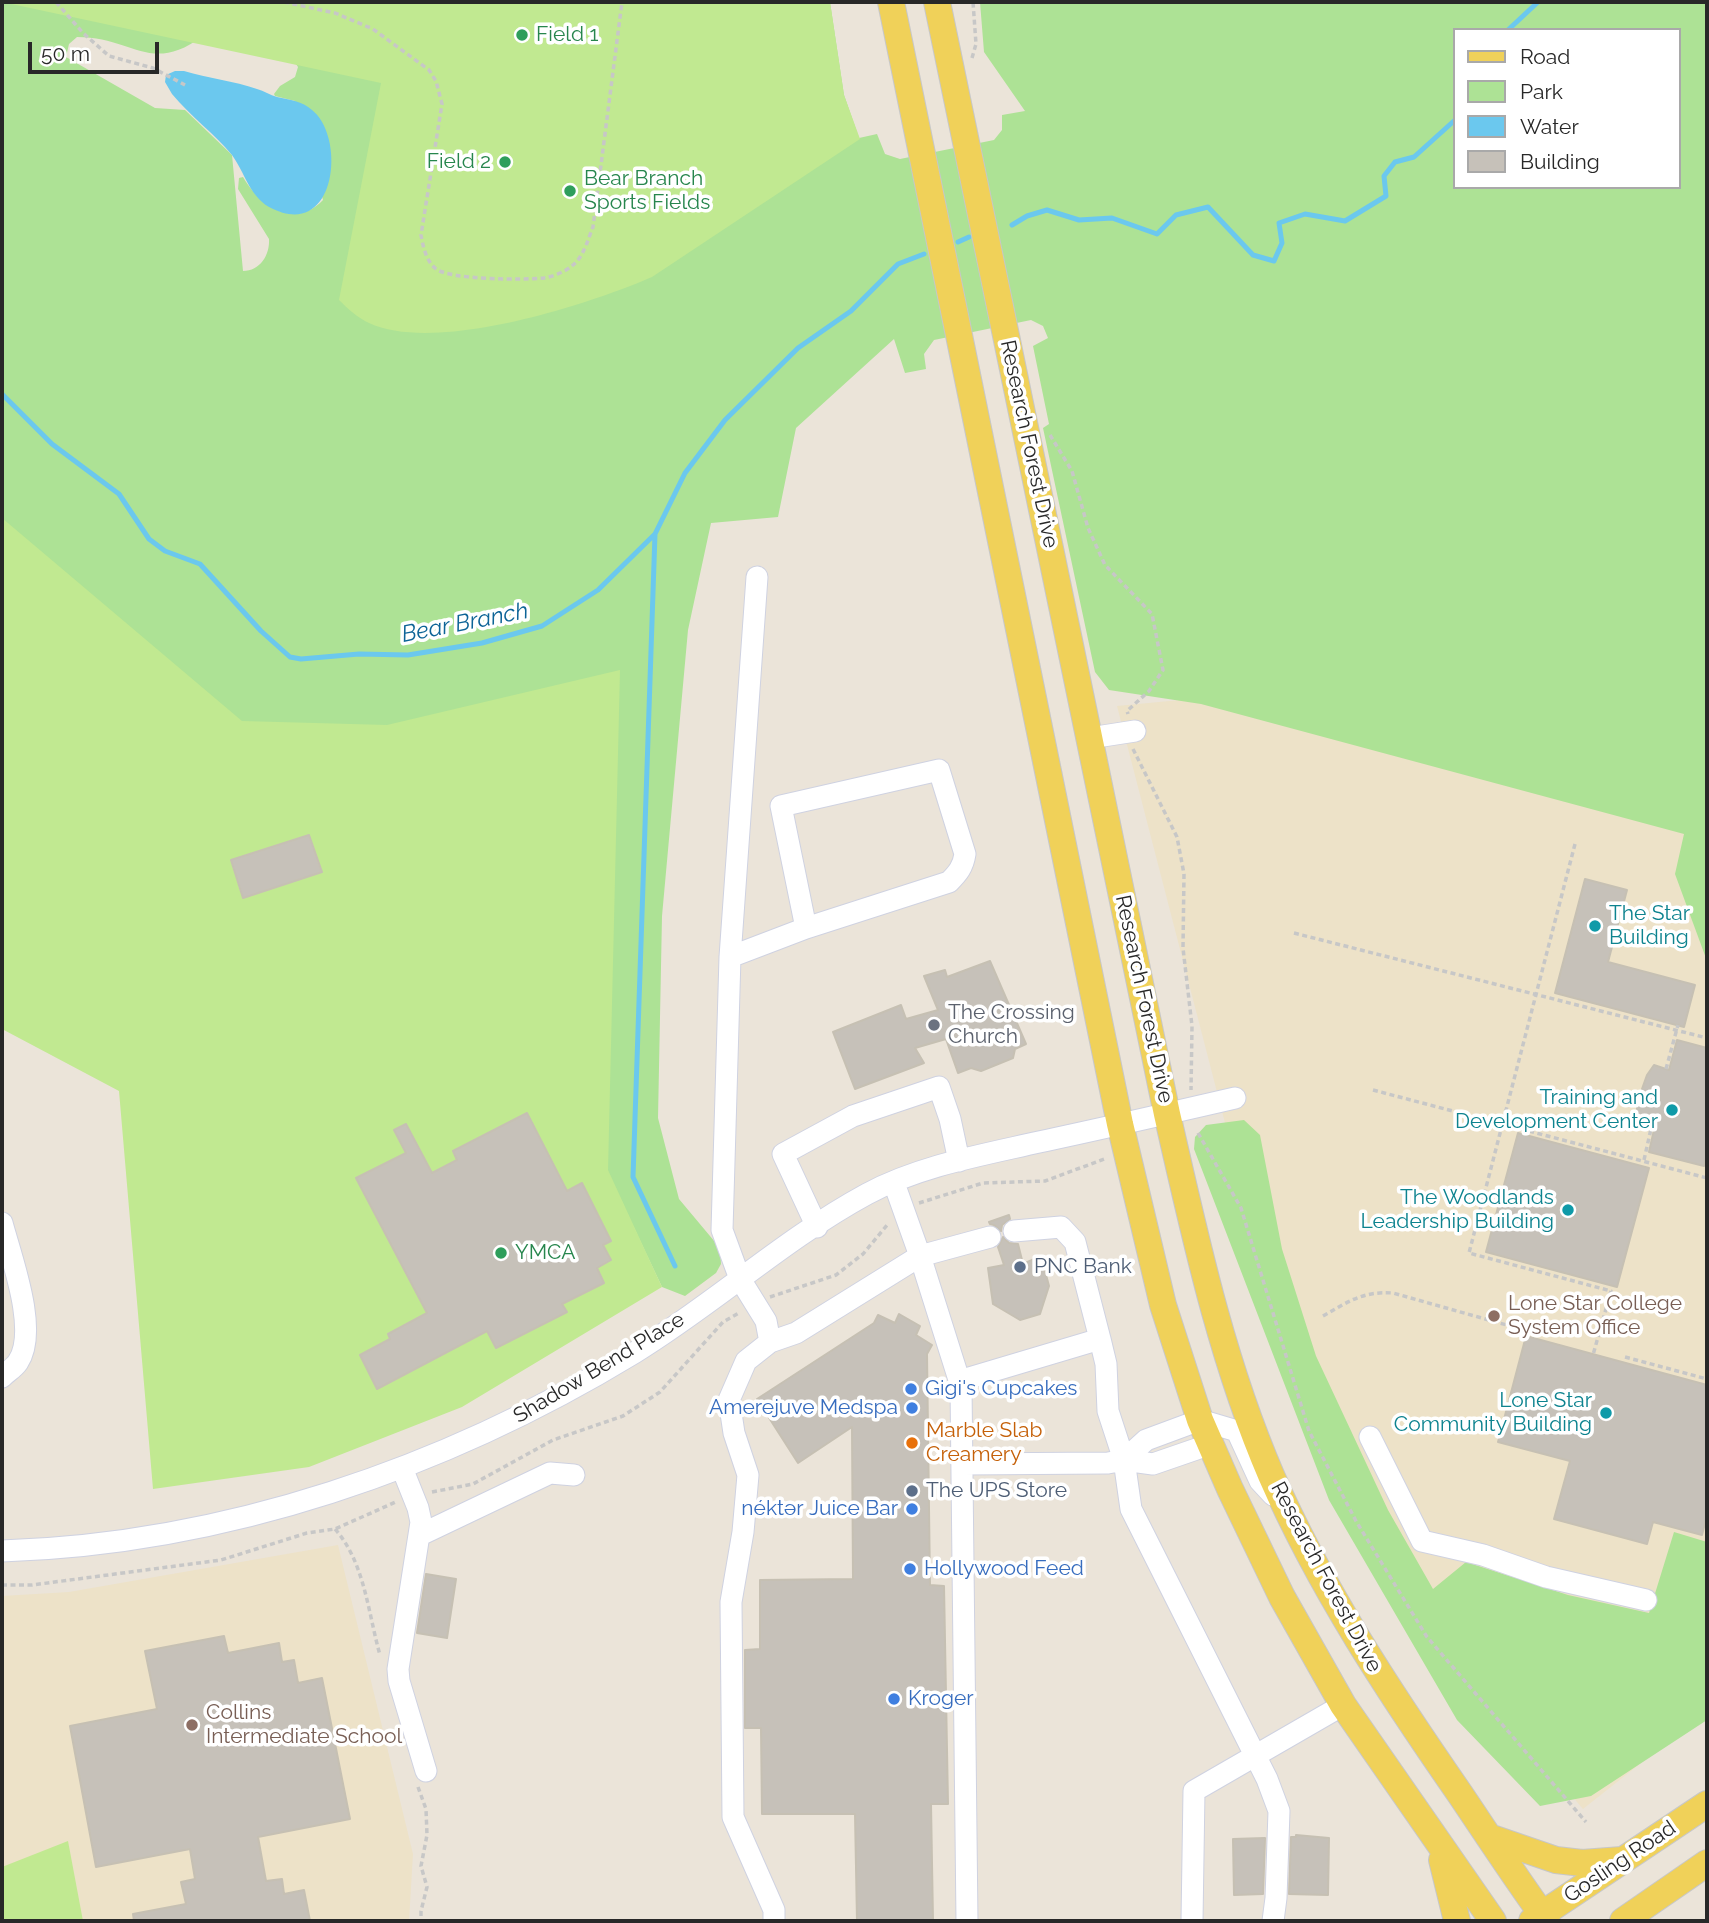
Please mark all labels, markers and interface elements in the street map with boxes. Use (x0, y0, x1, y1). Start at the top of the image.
place label: Field 1 (536, 22, 598, 48)
marker: Field 1 (514, 27, 530, 43)
scale bar (32, 28, 163, 72)
legend (1454, 28, 1681, 189)
text: 50 m (41, 41, 90, 66)
text: Road (1520, 44, 1570, 69)
text: Park (1520, 79, 1563, 104)
text: Water (1520, 114, 1579, 139)
place label: Field 2 (427, 149, 491, 175)
text: Building (1520, 149, 1600, 174)
marker: Field 2 (497, 154, 513, 170)
place label: Bear Branch Sports Fields (584, 166, 710, 216)
marker: Bear Branch Sports Fields (562, 183, 578, 199)
street label: Research Forest Drive (995, 338, 1063, 550)
water label: Bear Branch (399, 597, 531, 649)
street label: Research Forest Drive (1110, 893, 1178, 1105)
place label: The Star Building (1609, 901, 1690, 951)
marker: The Star Building (1587, 918, 1603, 934)
place label: The Crossing Church (948, 1000, 1075, 1050)
marker: The Crossing Church (926, 1017, 942, 1033)
place label: Training and Development Center (1455, 1085, 1658, 1135)
marker: Training and Development Center (1664, 1102, 1680, 1118)
place label: The Woodlands Leadership Building (1361, 1185, 1554, 1235)
marker: The Woodlands Leadership Building (1560, 1202, 1576, 1218)
place label: YMCA (515, 1240, 575, 1266)
marker: YMCA (493, 1245, 509, 1261)
place label: PNC Bank (1034, 1254, 1132, 1280)
marker: PNC Bank (1012, 1259, 1028, 1275)
place label: Lone Star College System Office (1508, 1291, 1682, 1341)
street label: Shadow Bend Place (509, 1307, 689, 1429)
marker: Lone Star College System Office (1486, 1308, 1502, 1324)
place label: Gigi's Cupcakes (925, 1376, 1077, 1402)
marker: Gigi's Cupcakes (903, 1381, 919, 1397)
place label: Lone Star Community Building (1394, 1388, 1592, 1438)
place label: Amerejuve Medspa (709, 1395, 898, 1421)
marker: Amerejuve Medspa (904, 1400, 920, 1416)
marker: Lone Star Community Building (1598, 1405, 1614, 1421)
place label: Marble Slab Creamery (926, 1418, 1042, 1468)
marker: Marble Slab Creamery (904, 1435, 920, 1451)
place label: The UPS Store (926, 1478, 1067, 1504)
street label: Research Forest Drive (1265, 1478, 1387, 1676)
marker: The UPS Store (904, 1483, 920, 1499)
place label: néktər Juice Bar (741, 1496, 898, 1522)
marker: néktər Juice Bar (904, 1501, 920, 1517)
place label: Hollywood Feed (924, 1556, 1084, 1582)
marker: Hollywood Feed (902, 1561, 918, 1577)
place label: Kroger (908, 1686, 974, 1712)
marker: Kroger (886, 1691, 902, 1707)
place label: Collins Intermediate School (206, 1700, 402, 1750)
marker: Collins Intermediate School (184, 1717, 200, 1733)
street label: Gosling Road (1560, 1816, 1680, 1908)

